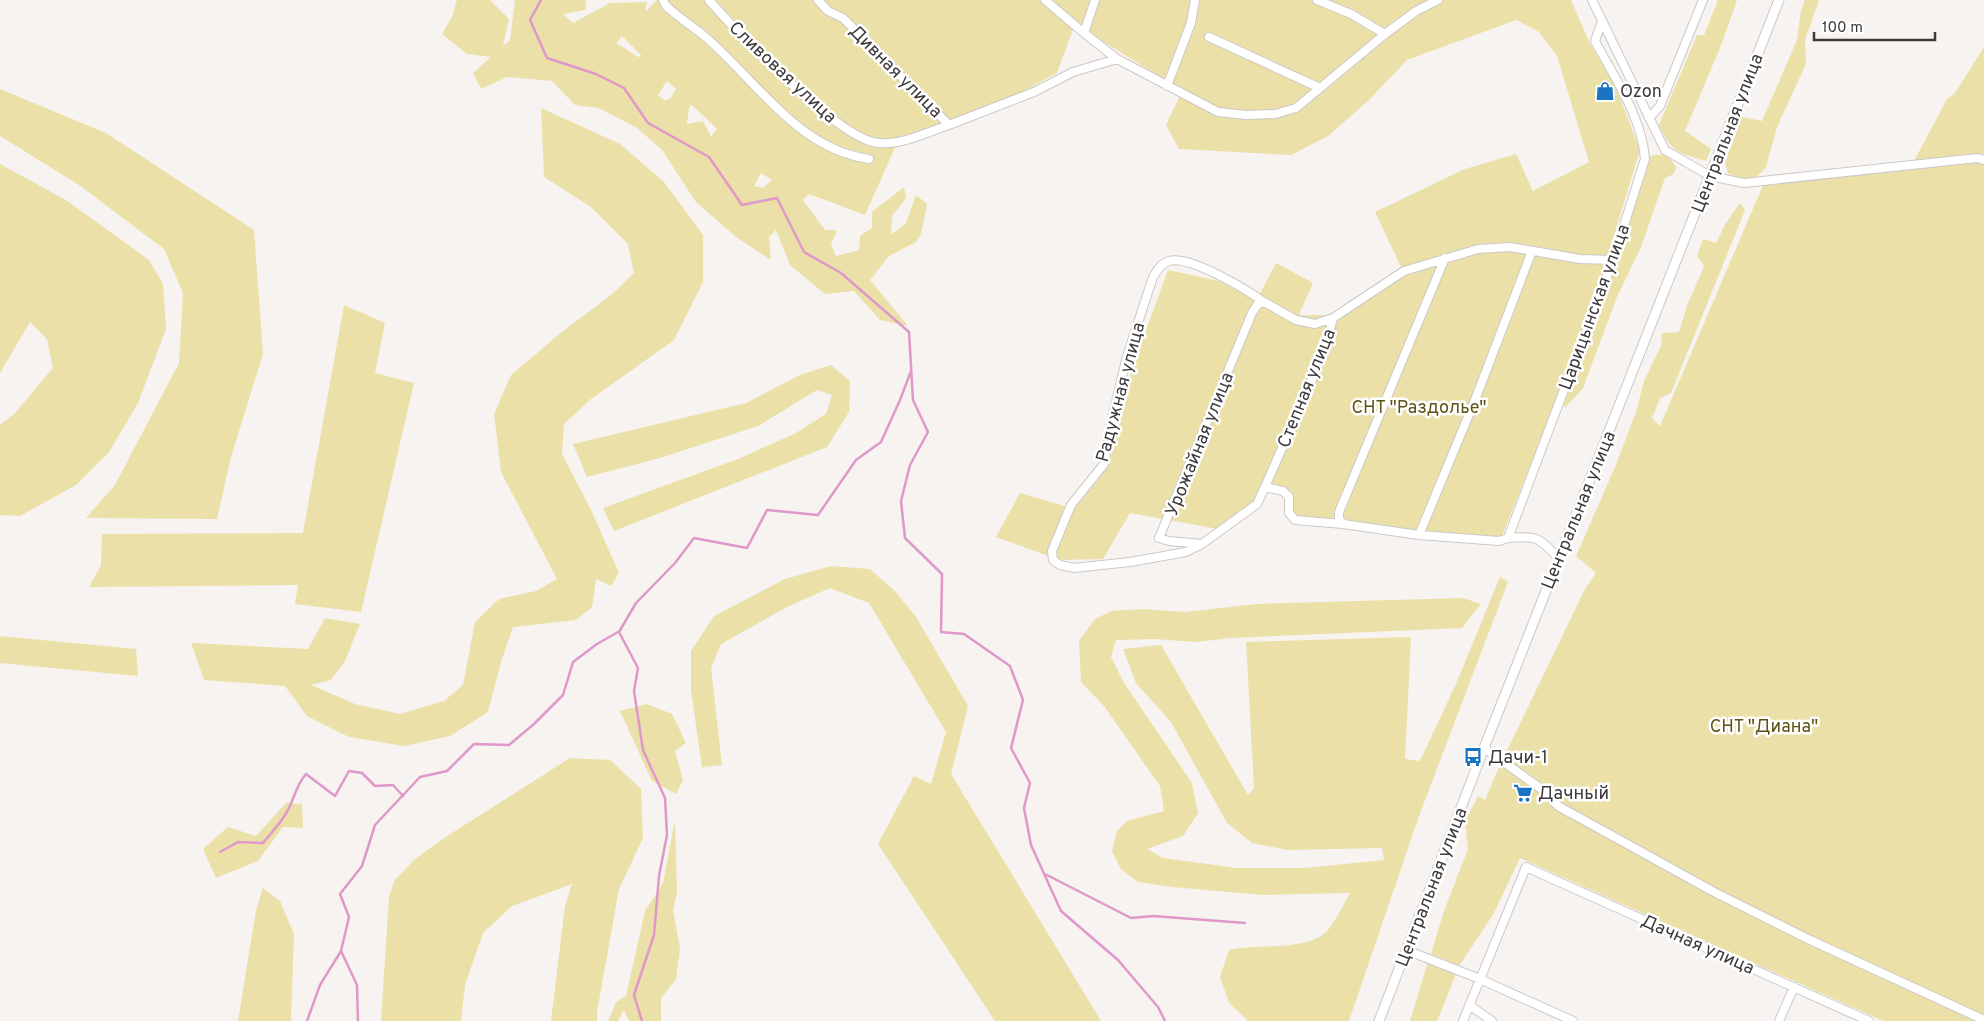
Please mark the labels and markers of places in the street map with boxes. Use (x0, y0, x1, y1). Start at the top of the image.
shop icon: Ozon (1594, 80, 1616, 102)
place label: Ozon (1620, 81, 1662, 104)
bus stop icon: Дачи-1 (1462, 746, 1484, 768)
place label: Дачи-1 (1488, 747, 1548, 770)
supermarket icon: Дачный (1512, 782, 1534, 804)
place label: Дачный (1538, 783, 1609, 806)

